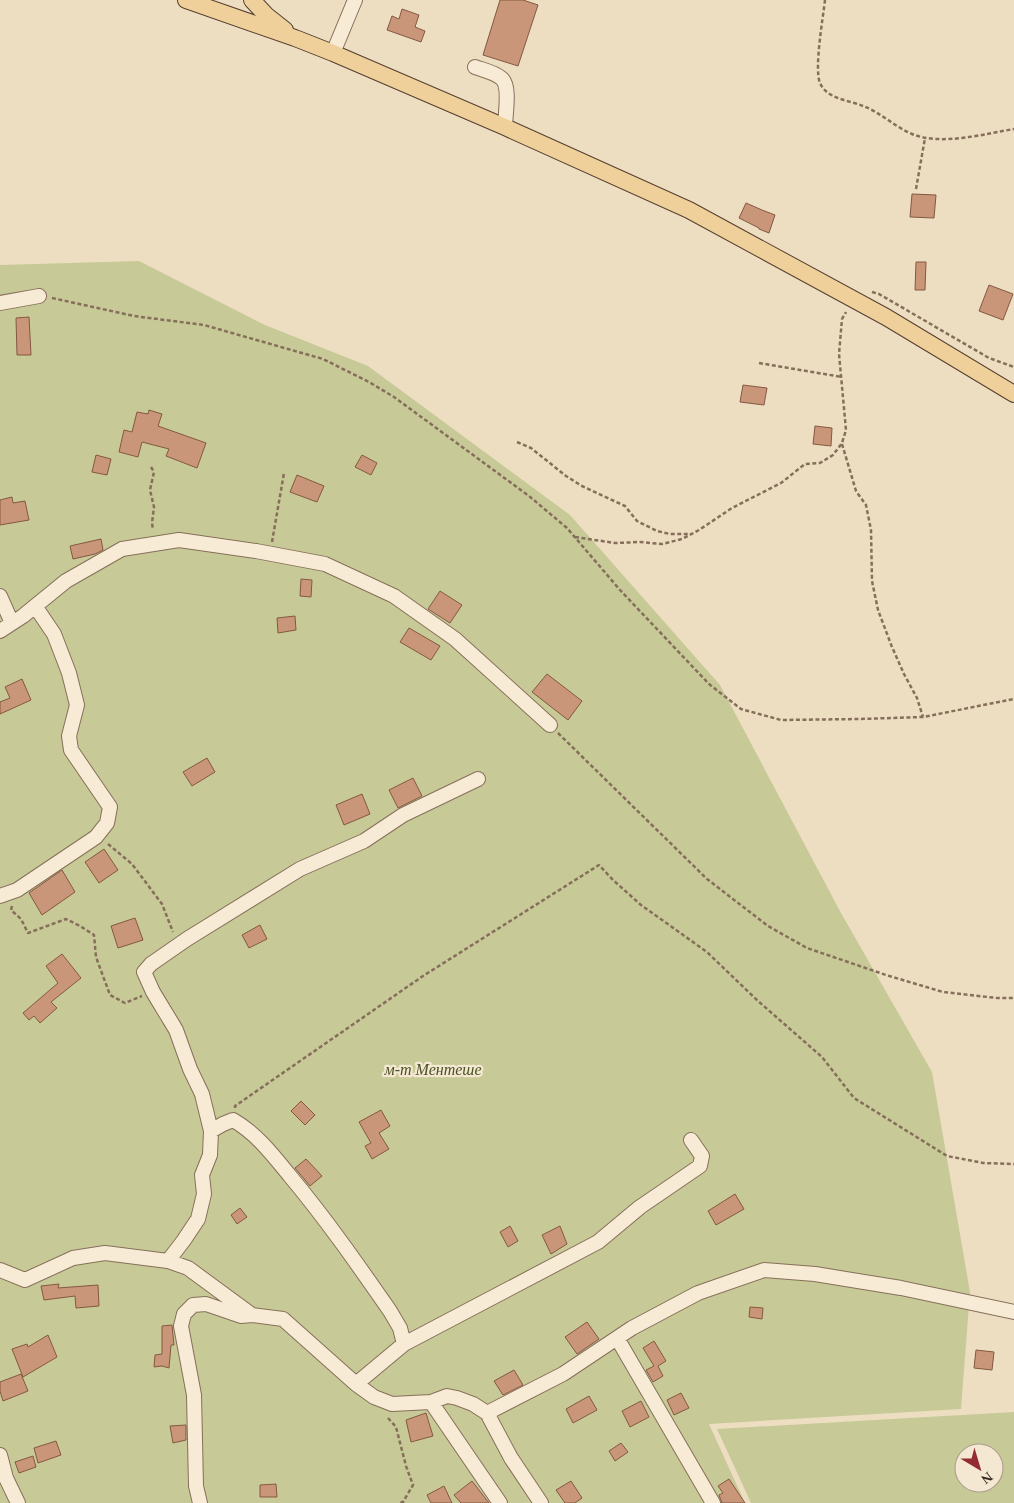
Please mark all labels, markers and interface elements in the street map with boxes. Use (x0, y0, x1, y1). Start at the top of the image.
park label: м-т Ментeше (383, 1061, 482, 1078)
north arrow (954, 1443, 1004, 1493)
text: N (978, 1469, 995, 1487)

